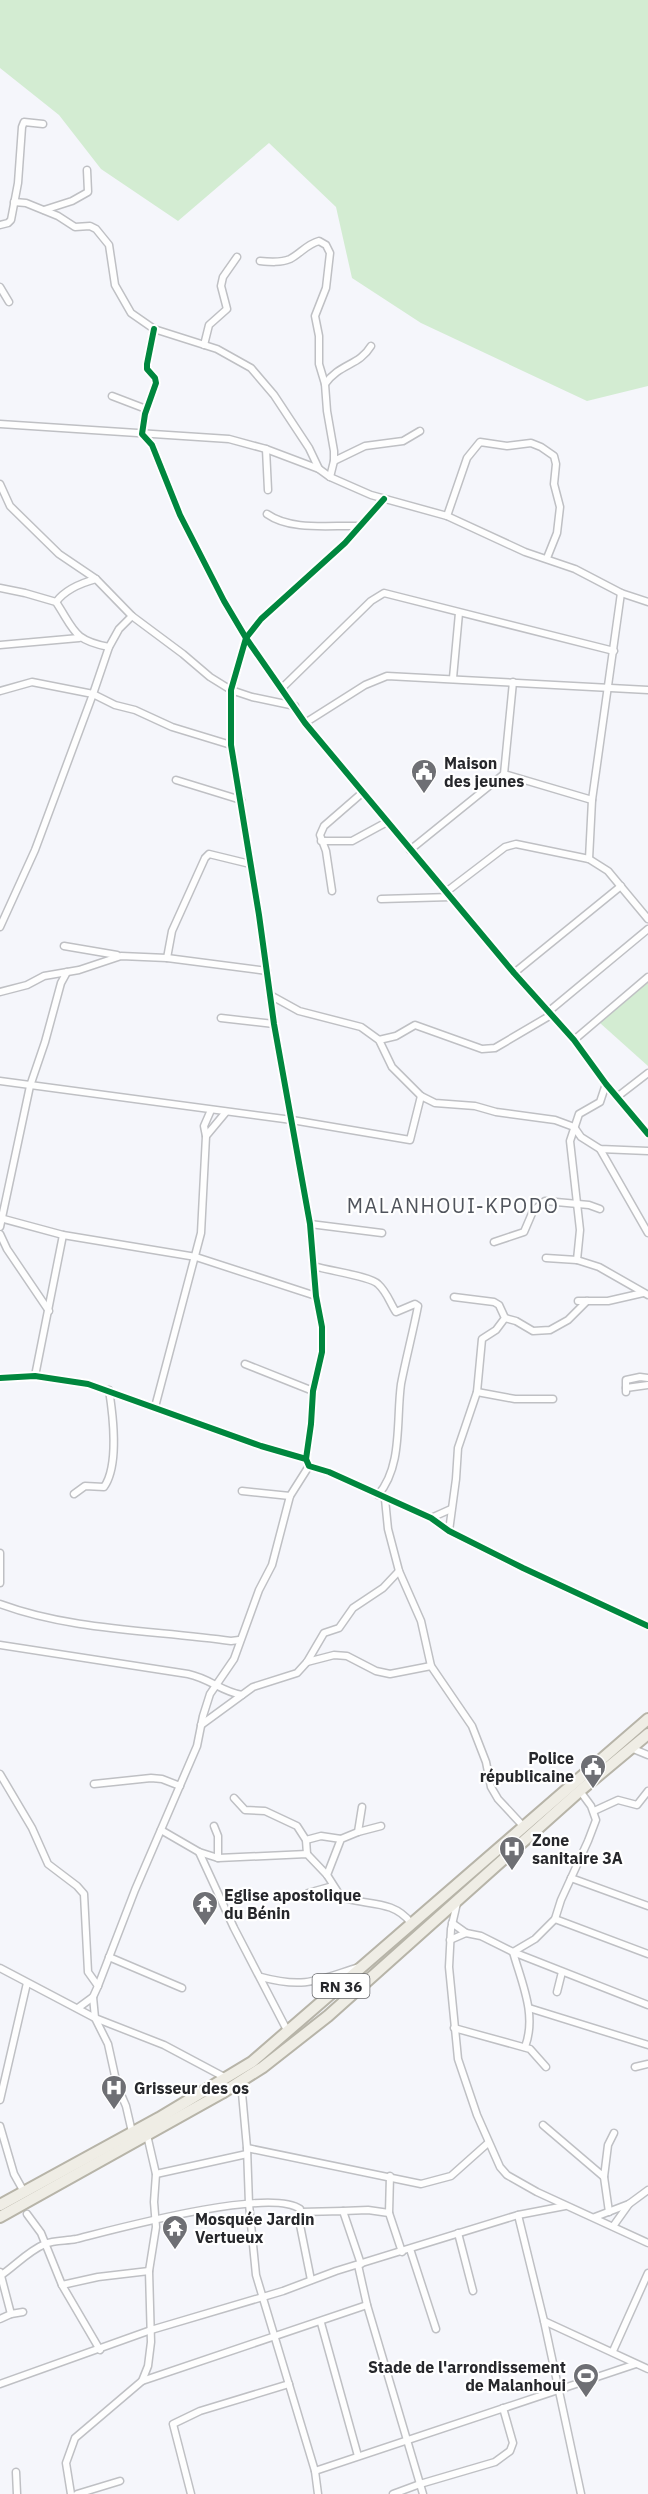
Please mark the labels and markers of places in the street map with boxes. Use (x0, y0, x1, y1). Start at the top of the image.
place label: Maison des jeunes (444, 753, 524, 791)
public building icon: Maison des jeunes (409, 757, 439, 795)
place label: Police républicaine (480, 1748, 574, 1786)
public building icon: Police républicaine (578, 1752, 608, 1790)
place label: Zone sanitaire 3A (532, 1830, 623, 1868)
hospital icon: Zone sanitaire 3A (497, 1834, 527, 1872)
place label: Eglise apostolique du Bénin (224, 1885, 361, 1923)
temple icon: Eglise apostolique du Bénin (190, 1889, 220, 1927)
hospital icon: Grisseur des os (99, 2073, 129, 2111)
place label: Grisseur des os (134, 2078, 249, 2098)
place label: Mosquée Jardin Vertueux (195, 2209, 315, 2247)
temple icon: Mosquée Jardin Vertueux (160, 2213, 190, 2251)
place label: Stade de l'arrondissement de Malanhoui (368, 2357, 566, 2395)
sports icon: Stade de l'arrondissement de Malanhoui (571, 2361, 601, 2399)

